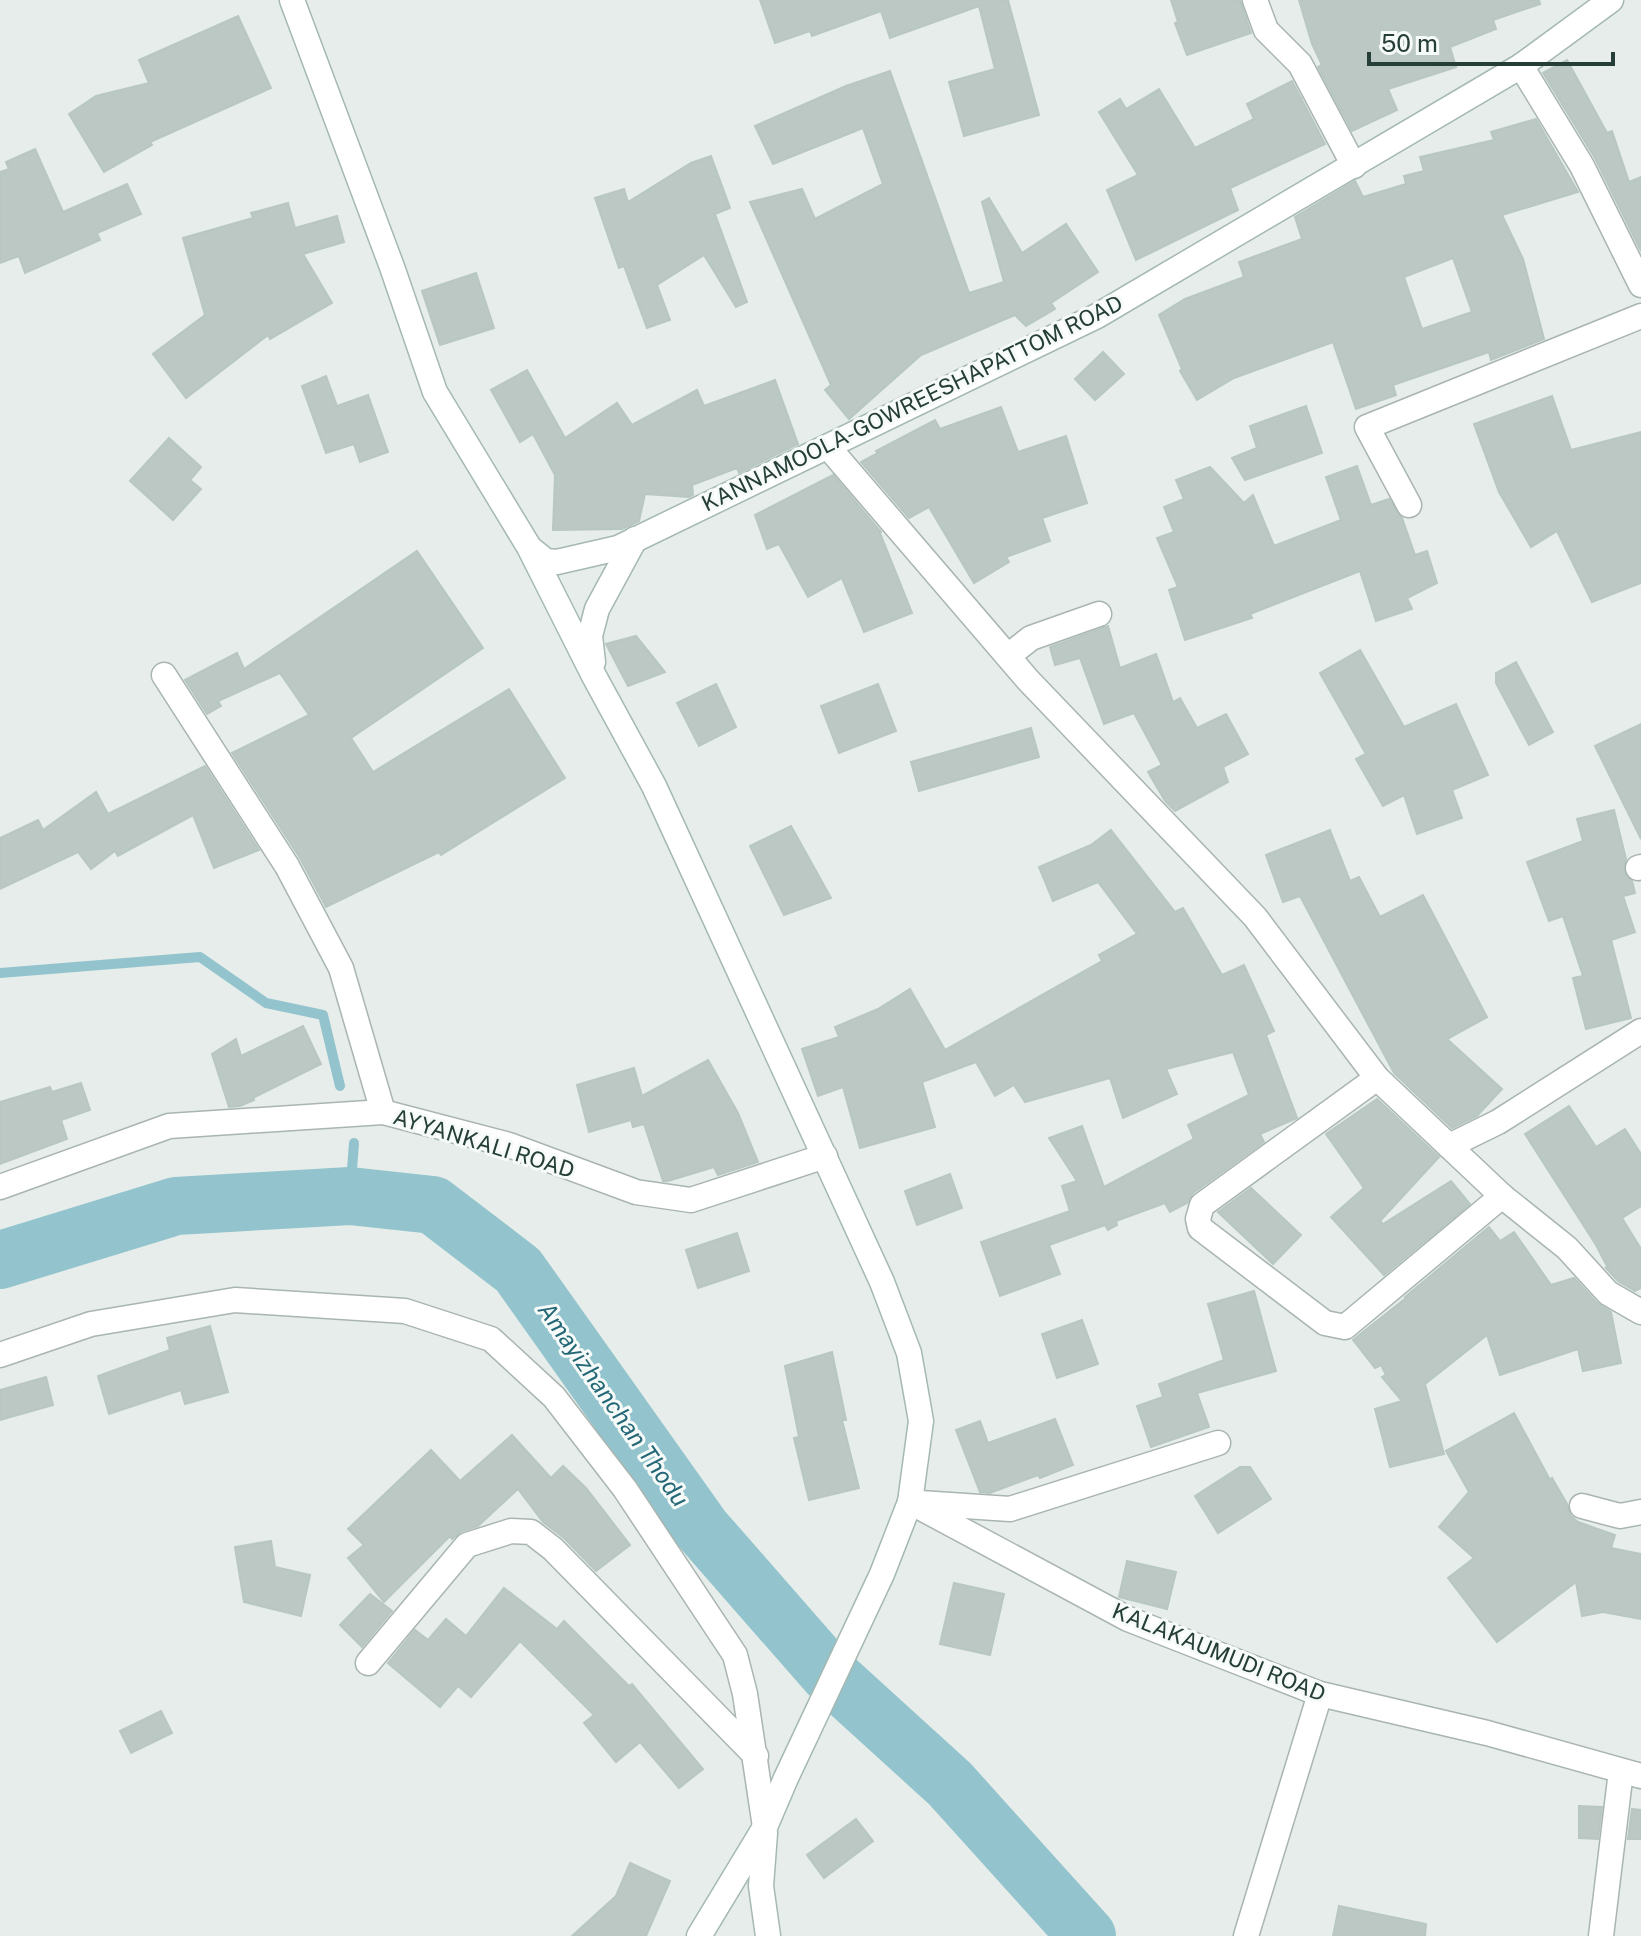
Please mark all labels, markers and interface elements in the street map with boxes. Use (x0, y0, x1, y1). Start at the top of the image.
scale bar (1369, 16, 1613, 66)
text: 50 m (1381, 29, 1438, 57)
street label: KANNAMOOLA-GOWREESHAPATTOM ROAD (697, 289, 1127, 517)
street label: AYYANKALI ROAD (390, 1103, 578, 1183)
water label: Amayizhanchan Thodu (533, 1296, 695, 1512)
street label: KALAKAUMUDI ROAD (1109, 1597, 1329, 1707)

